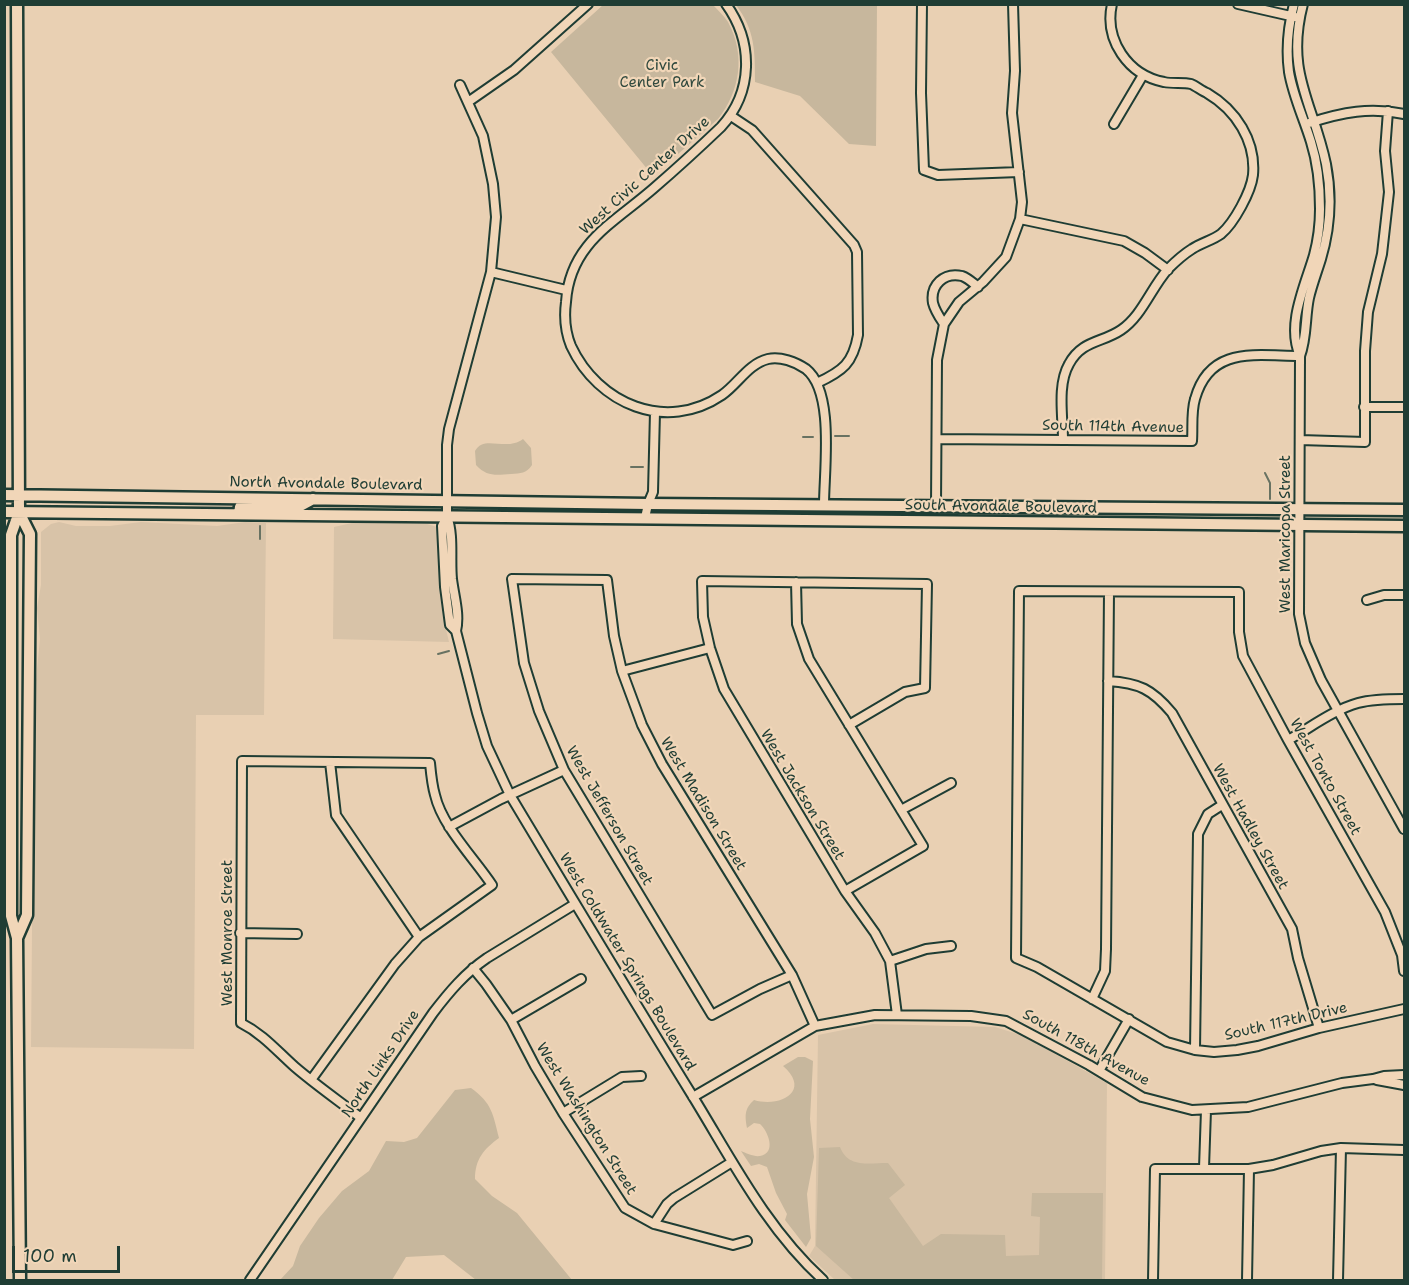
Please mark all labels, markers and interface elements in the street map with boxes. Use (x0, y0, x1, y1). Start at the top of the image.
park label: Civic Center Park (619, 57, 705, 92)
street label: West Civic Center Drive (576, 113, 714, 239)
street label: South 114th Avenue (1042, 417, 1184, 437)
street label: West Maricopa Street (1277, 455, 1295, 613)
street label: North Avondale Boulevard (229, 473, 423, 495)
street label: South Avondale Boulevard (905, 496, 1097, 518)
street label: West Tonto Street (1285, 715, 1365, 839)
street label: West Jackson Street (756, 726, 848, 864)
street label: West Madison Street (656, 734, 750, 874)
street label: West Jefferson Street (562, 743, 656, 889)
street label: West Hadley Street (1208, 761, 1292, 893)
street label: West Coldwater Springs Boulevard (555, 850, 699, 1074)
street label: West Monroe Street (219, 860, 237, 1006)
street label: South 117th Drive (1223, 999, 1349, 1045)
street label: South 118th Avenue (1019, 1006, 1153, 1090)
street label: North Links Drive (338, 1007, 424, 1121)
street label: West Washington Street (532, 1040, 640, 1198)
scale bar (15, 1234, 123, 1272)
text: 100 m (23, 1244, 77, 1268)

